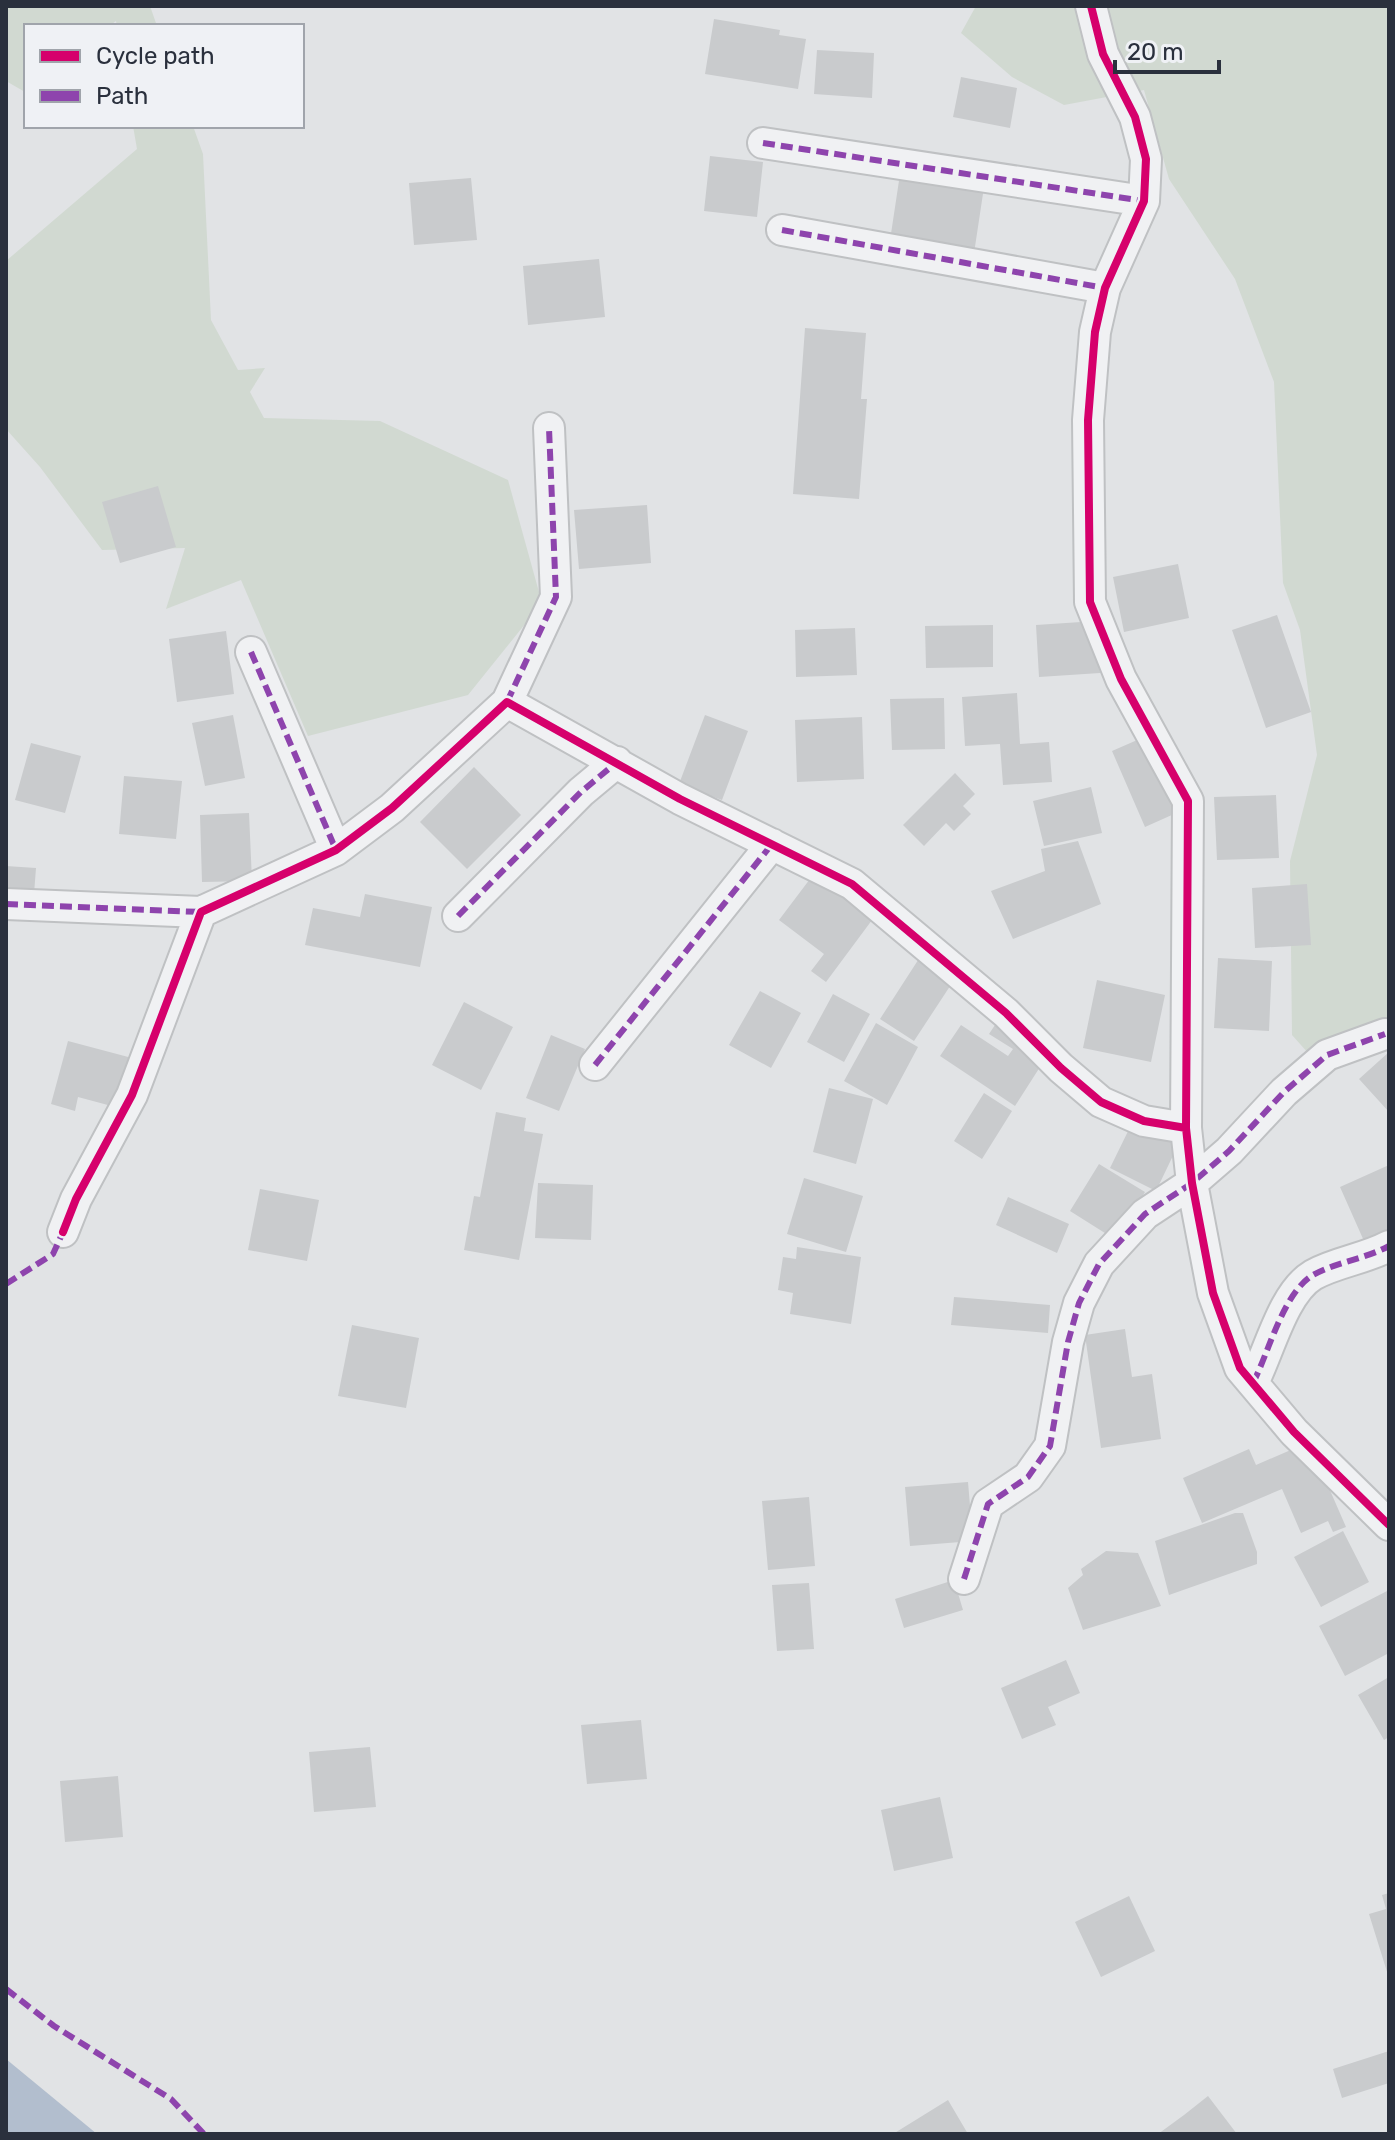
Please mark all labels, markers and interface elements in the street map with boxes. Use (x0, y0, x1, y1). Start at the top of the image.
legend (24, 24, 304, 128)
scale bar (1115, 24, 1219, 74)
text: 20 m (1127, 38, 1184, 66)
text: Cycle path (96, 42, 215, 70)
text: Path (96, 82, 148, 110)

